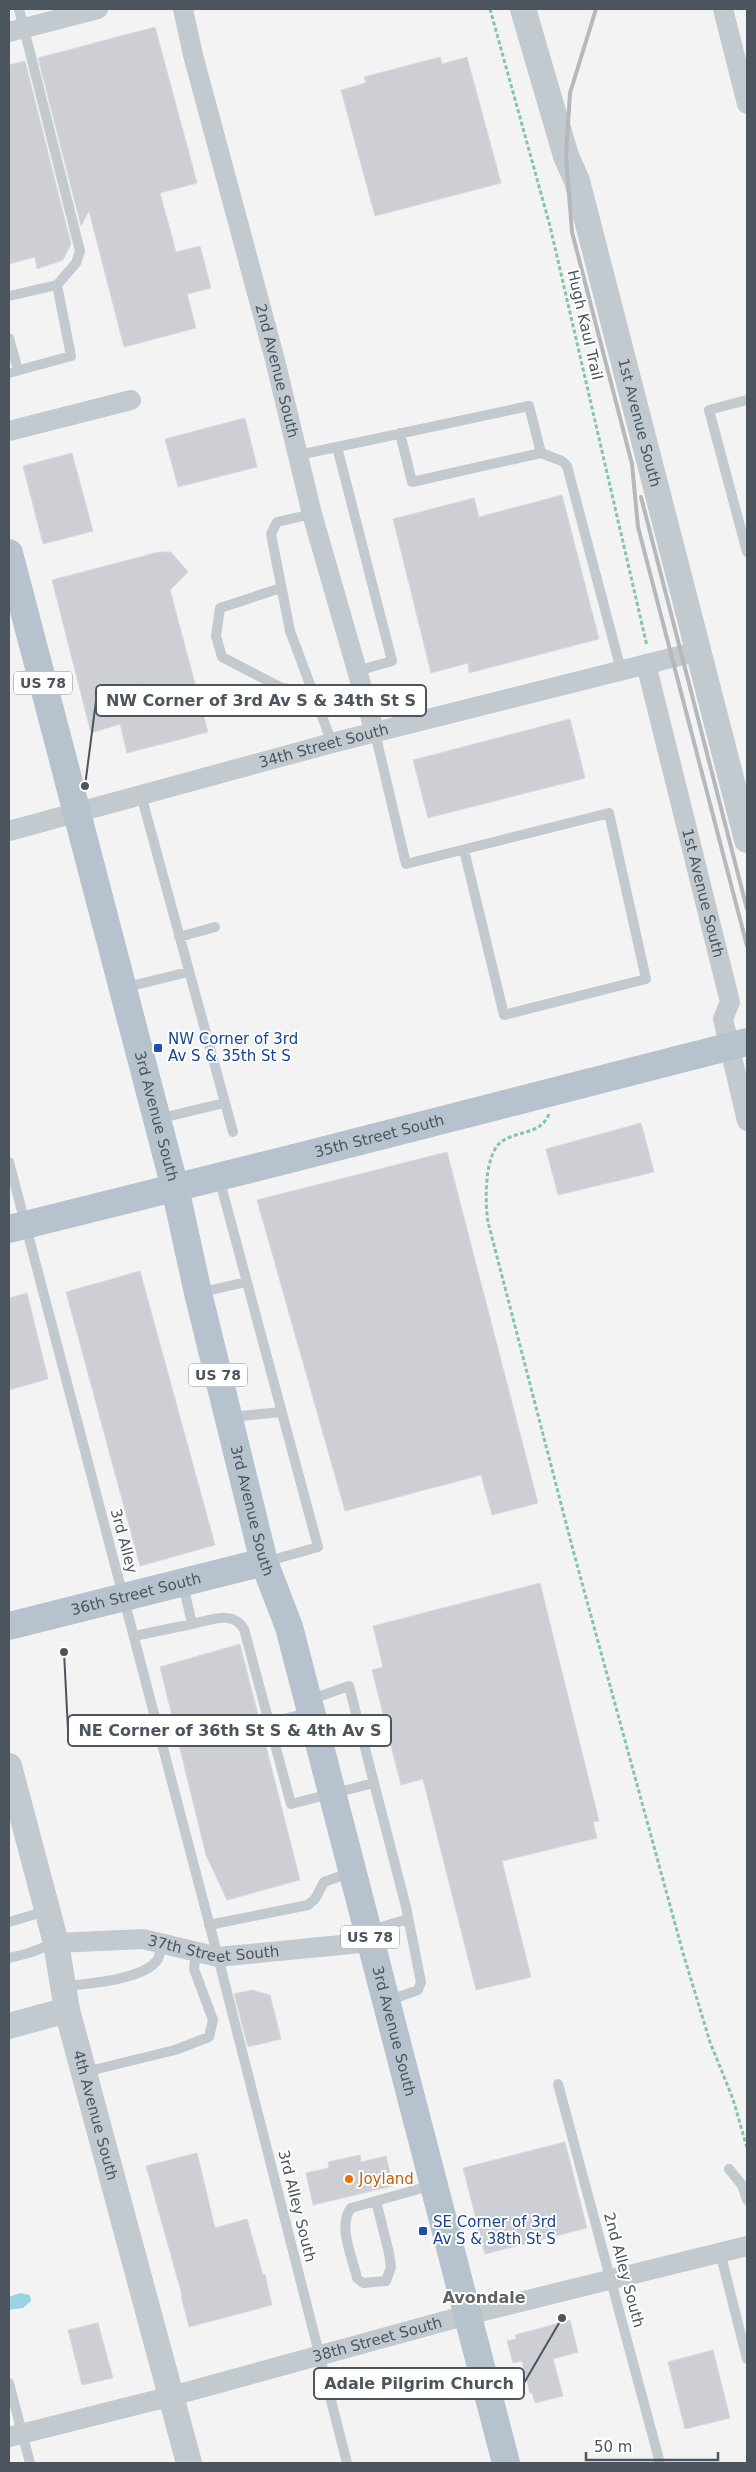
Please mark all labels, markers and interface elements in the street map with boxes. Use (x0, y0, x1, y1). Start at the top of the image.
street label: Hugh Kaul Trail (564, 268, 606, 382)
street label: 2nd Avenue South (251, 302, 302, 440)
street label: 1st Avenue South (614, 356, 665, 489)
road number: US 78 (14, 671, 72, 694)
callout: NW Corner of 3rd Av S & 34th St S (96, 685, 426, 716)
text: NW Corner of 3rd Av S & 34th St S (106, 691, 416, 710)
street label: 34th Street South (257, 720, 390, 772)
street label: 1st Avenue South (678, 827, 728, 959)
place label: NW Corner of 3rd Av S & 35th St S (168, 1030, 298, 1065)
marker: NW Corner of 3rd Av S & 35th St S (152, 1042, 164, 1054)
street label: 3rd Avenue South (131, 1049, 182, 1183)
street label: 35th Street South (312, 1111, 446, 1161)
road number: US 78 (189, 1364, 247, 1386)
street label: 3rd Avenue South (227, 1444, 277, 1578)
street label: 3rd Alley (107, 1507, 141, 1576)
street label: 36th Street South (69, 1569, 203, 1619)
callout: NE Corner of 36th St S & 4th Av S (68, 1715, 391, 1746)
text: NE Corner of 36th St S & 4th Av S (78, 1721, 382, 1740)
road number: US 78 (341, 1925, 399, 1948)
street label: 37th Street South (146, 1931, 280, 1966)
street label: 3rd Avenue South (368, 1964, 419, 2098)
street label: 4th Avenue South (69, 2048, 121, 2182)
street label: 3rd Alley South (274, 2148, 320, 2264)
place label: Joyland (358, 2170, 414, 2188)
marker: Joyland (343, 2173, 355, 2185)
street label: 2nd Alley South (600, 2210, 648, 2330)
place label: SE Corner of 3rd Av S & 38th St S (433, 2213, 556, 2248)
marker: SE Corner of 3rd Av S & 38th St S (417, 2225, 429, 2237)
district label: Avondale (442, 2288, 526, 2307)
street label: 38th Street South (311, 2313, 444, 2366)
callout: Adale Pilgrim Church (314, 2368, 524, 2399)
text: Adale Pilgrim Church (324, 2374, 514, 2393)
scale bar (586, 2430, 718, 2462)
text: 50 m (594, 2438, 632, 2456)

